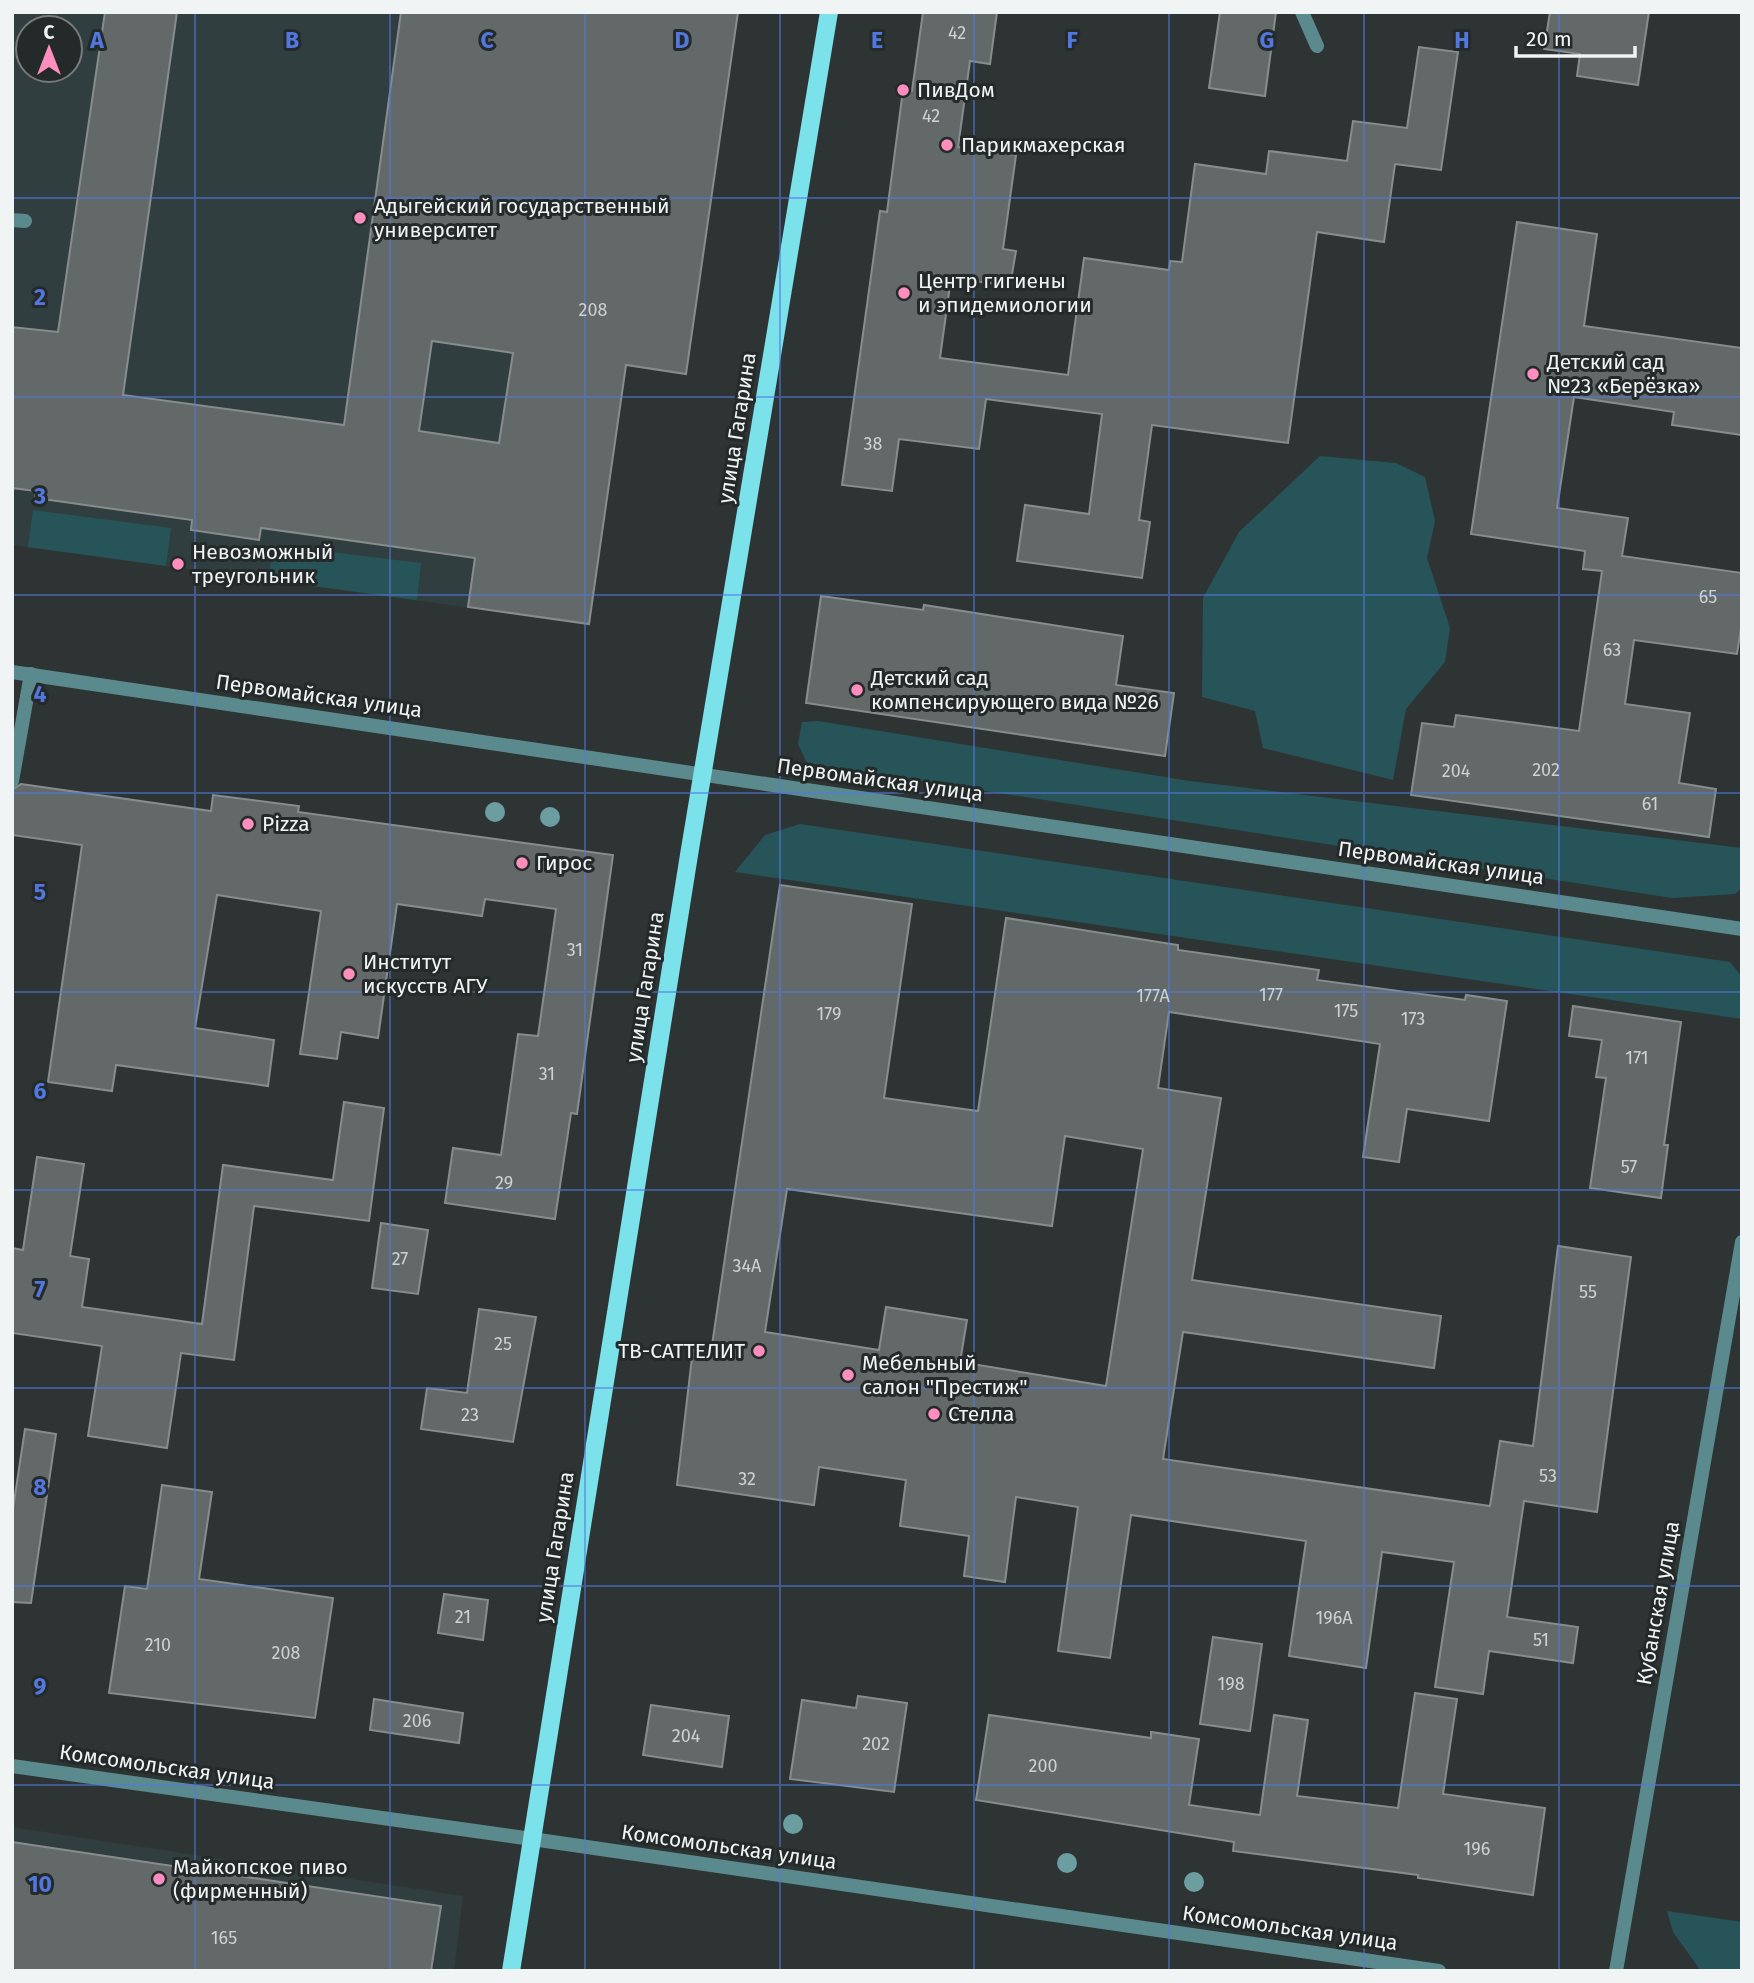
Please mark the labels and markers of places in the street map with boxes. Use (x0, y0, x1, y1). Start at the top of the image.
place label: ПивДом (917, 77, 995, 103)
marker: ПивДом (895, 82, 911, 98)
place label: Парикмахерская (961, 132, 1126, 158)
marker: Парикмахерская (939, 137, 955, 153)
place label: Адыгейский государственный университет (374, 193, 670, 243)
marker: Адыгейский государственный университет (352, 210, 368, 226)
place label: Центр гигиены и эпидемиологии (918, 268, 1092, 318)
marker: Центр гигиены и эпидемиологии (896, 285, 912, 301)
place label: Детский сад №23 «Берёзка» (1546, 349, 1700, 399)
marker: Детский сад №23 «Берёзка» (1525, 366, 1541, 382)
place label: Невозможный треугольник (192, 539, 333, 589)
marker: Невозможный треугольник (170, 556, 186, 572)
place label: Детский сад компенсирующего вида №26 (870, 665, 1159, 715)
marker: Детский сад компенсирующего вида №26 (849, 682, 865, 698)
place label: Pizza (262, 811, 310, 837)
marker: Pizza (240, 816, 256, 832)
place label: Гирос (536, 850, 592, 876)
marker: Гирос (514, 855, 530, 871)
place label: Институт искусств АГУ (363, 949, 488, 999)
marker: Институт искусств АГУ (341, 966, 357, 982)
place label: ТВ-САТТЕЛИТ (618, 1338, 745, 1364)
marker: ТВ-САТТЕЛИТ (751, 1343, 767, 1359)
place label: Мебельный салон "Престиж" (862, 1350, 1028, 1400)
marker: Мебельный салон "Престиж" (840, 1367, 856, 1383)
place label: Стелла (948, 1401, 1015, 1427)
marker: Стелла (926, 1406, 942, 1422)
place label: Майкопское пиво (фирменный) (173, 1854, 348, 1904)
marker: Майкопское пиво (фирменный) (151, 1871, 167, 1887)

